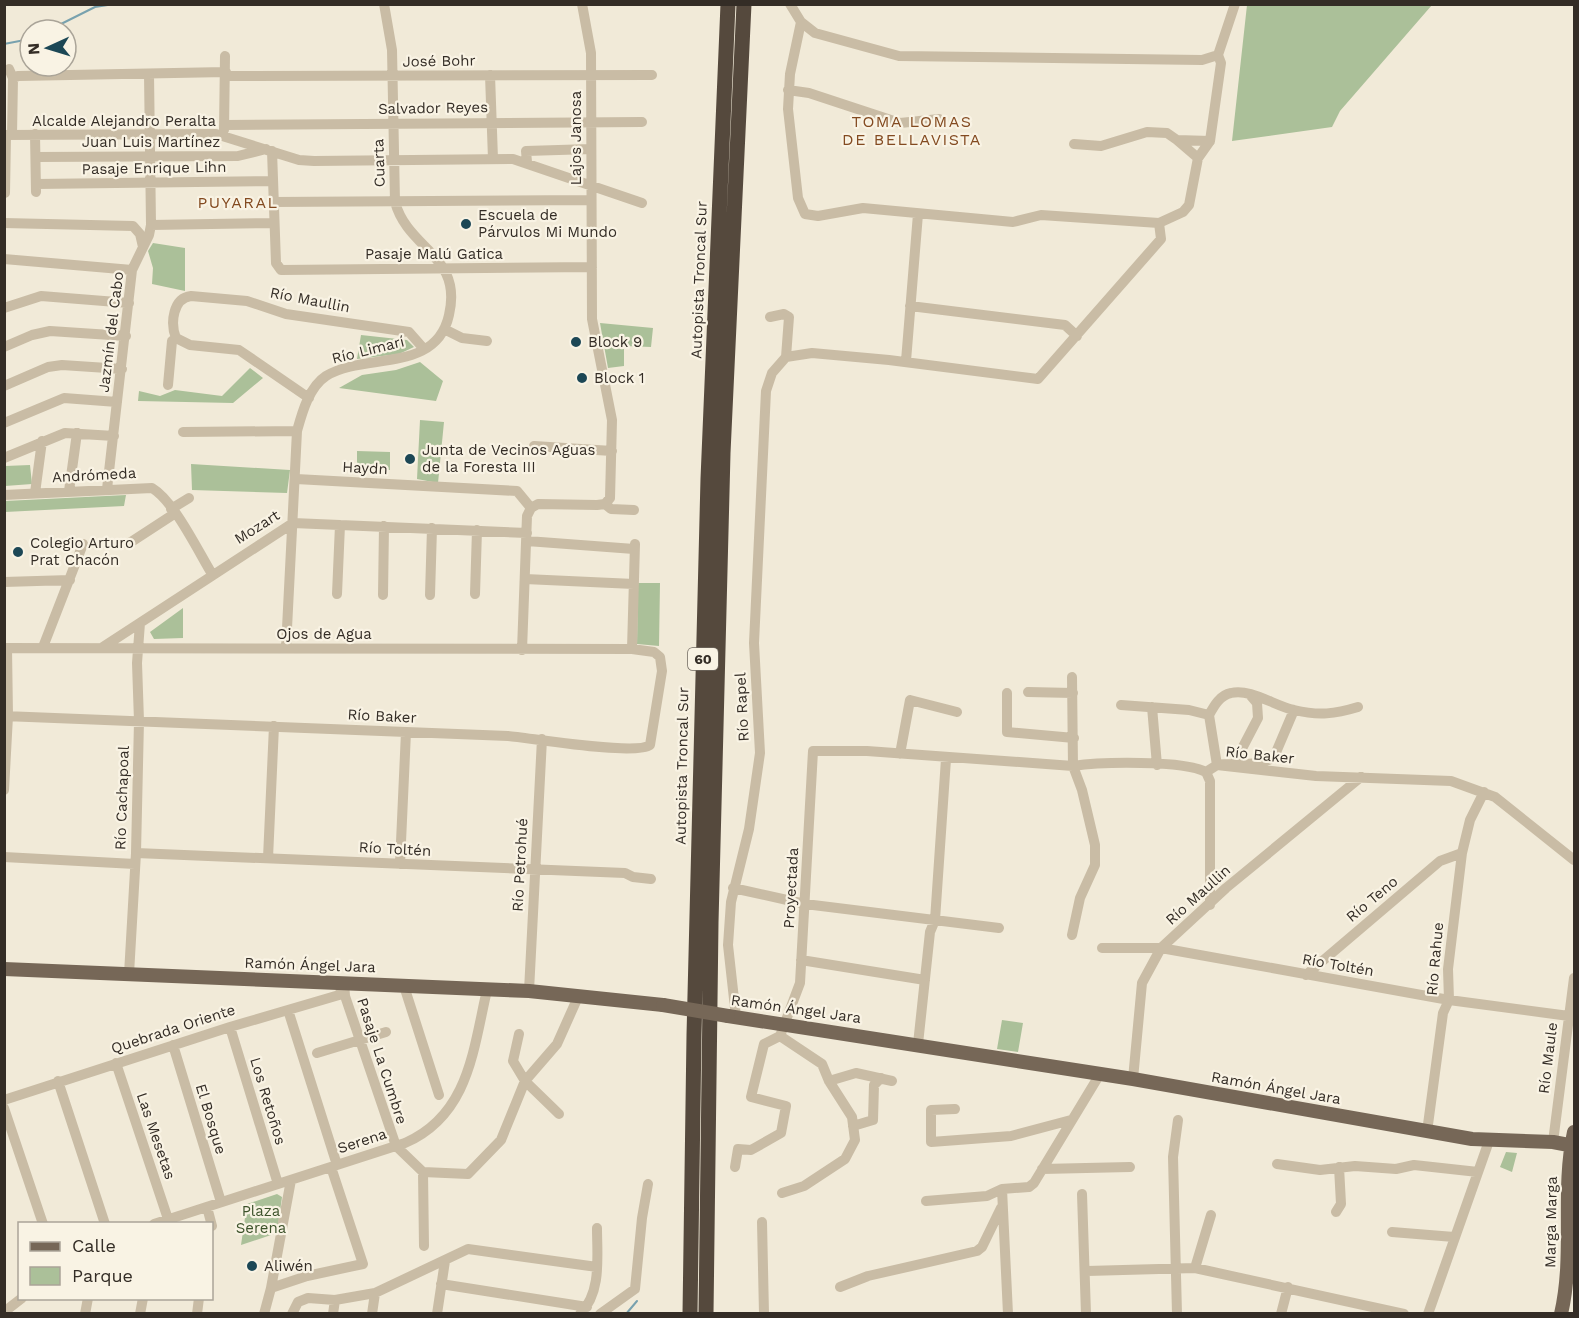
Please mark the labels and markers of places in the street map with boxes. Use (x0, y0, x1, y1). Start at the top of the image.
place label: Escuela de Párvulos Mi Mundo (478, 206, 617, 241)
marker: Escuela de Párvulos Mi Mundo (459, 217, 473, 231)
place label: Block 9 (588, 333, 642, 351)
marker: Block 9 (569, 335, 583, 349)
place label: Block 1 (594, 369, 645, 387)
marker: Block 1 (575, 371, 589, 385)
place label: Junta de Vecinos Aguas de la Foresta III (422, 441, 595, 476)
marker: Junta de Vecinos Aguas de la Foresta III (403, 452, 417, 466)
place label: Colegio Arturo Prat Chacón (30, 534, 134, 569)
marker: Colegio Arturo Prat Chacón (11, 545, 25, 559)
place label: Aliwén (264, 1257, 313, 1275)
marker: Aliwén (245, 1259, 259, 1273)

